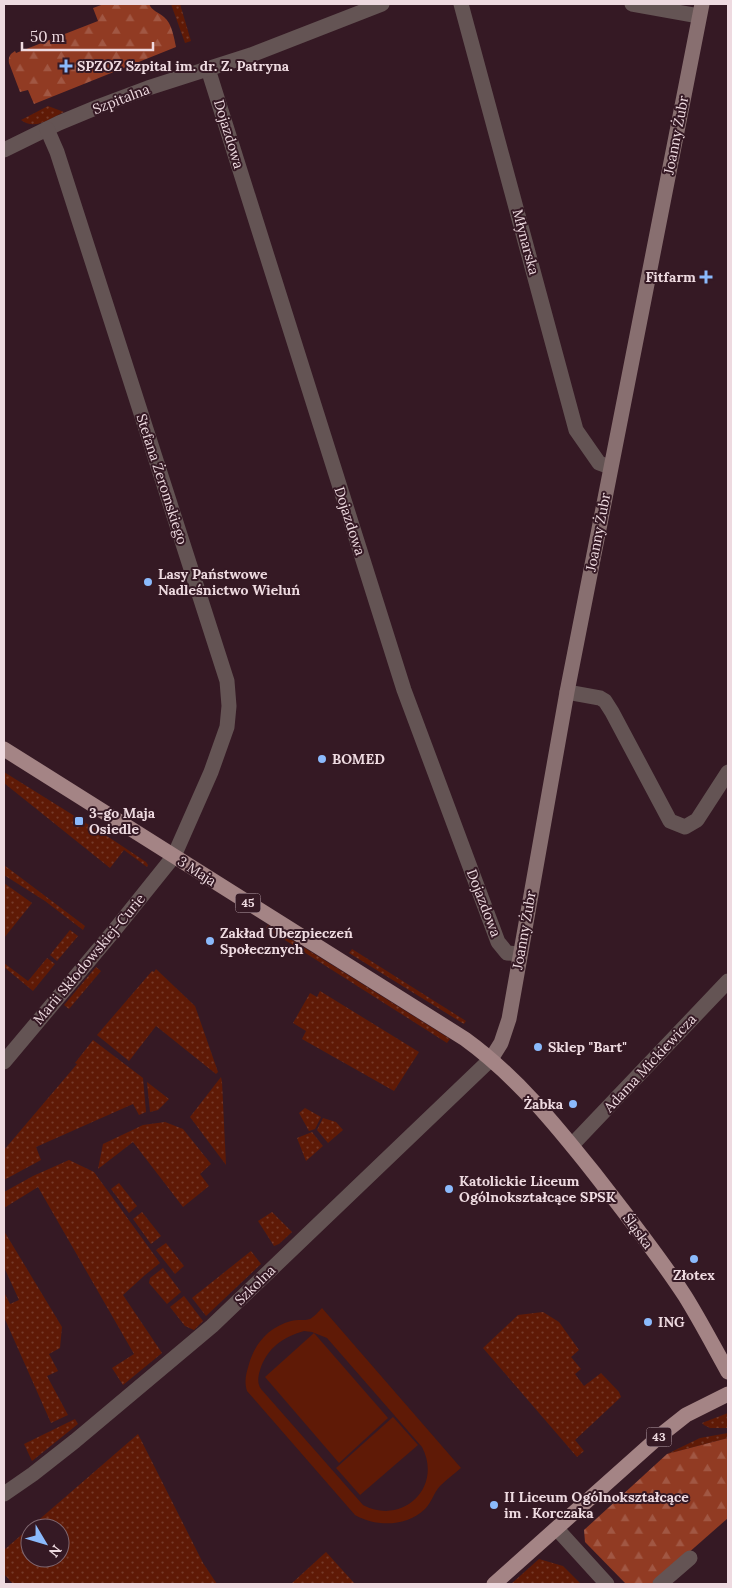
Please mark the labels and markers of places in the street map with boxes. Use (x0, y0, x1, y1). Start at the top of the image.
place label: SPZOZ Szpital im. dr. Z. Patryna (77, 57, 290, 75)
marker: SPZOZ Szpital im. dr. Z. Patryna (59, 59, 73, 73)
place label: Fitfarm (645, 268, 696, 286)
marker: Fitfarm (700, 271, 712, 283)
place label: Lasy Państwowe Nadleśnictwo Wieluń (158, 565, 300, 599)
marker: Lasy Państwowe Nadleśnictwo Wieluń (142, 576, 154, 588)
place label: BOMED (332, 750, 385, 768)
marker: BOMED (316, 753, 328, 765)
place label: 3-go Maja Osiedle (89, 804, 156, 838)
marker: 3-go Maja Osiedle (73, 815, 85, 827)
place label: Zakład Ubezpieczeń Społecznych (220, 924, 353, 958)
marker: Zakład Ubezpieczeń Społecznych (204, 935, 216, 947)
place label: Sklep "Bart" (548, 1038, 627, 1056)
marker: Sklep "Bart" (532, 1041, 544, 1053)
place label: Żabka (524, 1095, 564, 1113)
marker: Żabka (567, 1098, 579, 1110)
place label: Katolickie Liceum Ogólnokształcące SPSK (459, 1172, 616, 1206)
marker: Katolickie Liceum Ogólnokształcące SPSK (443, 1183, 455, 1195)
marker: Złotex (688, 1253, 700, 1265)
place label: Złotex (673, 1266, 715, 1284)
place label: ING (658, 1313, 685, 1331)
marker: ING (642, 1316, 654, 1328)
place label: II Liceum Ogólnokształcące im . Korczaka (504, 1488, 689, 1522)
marker: II Liceum Ogólnokształcące im . Korczaka (488, 1499, 500, 1511)

